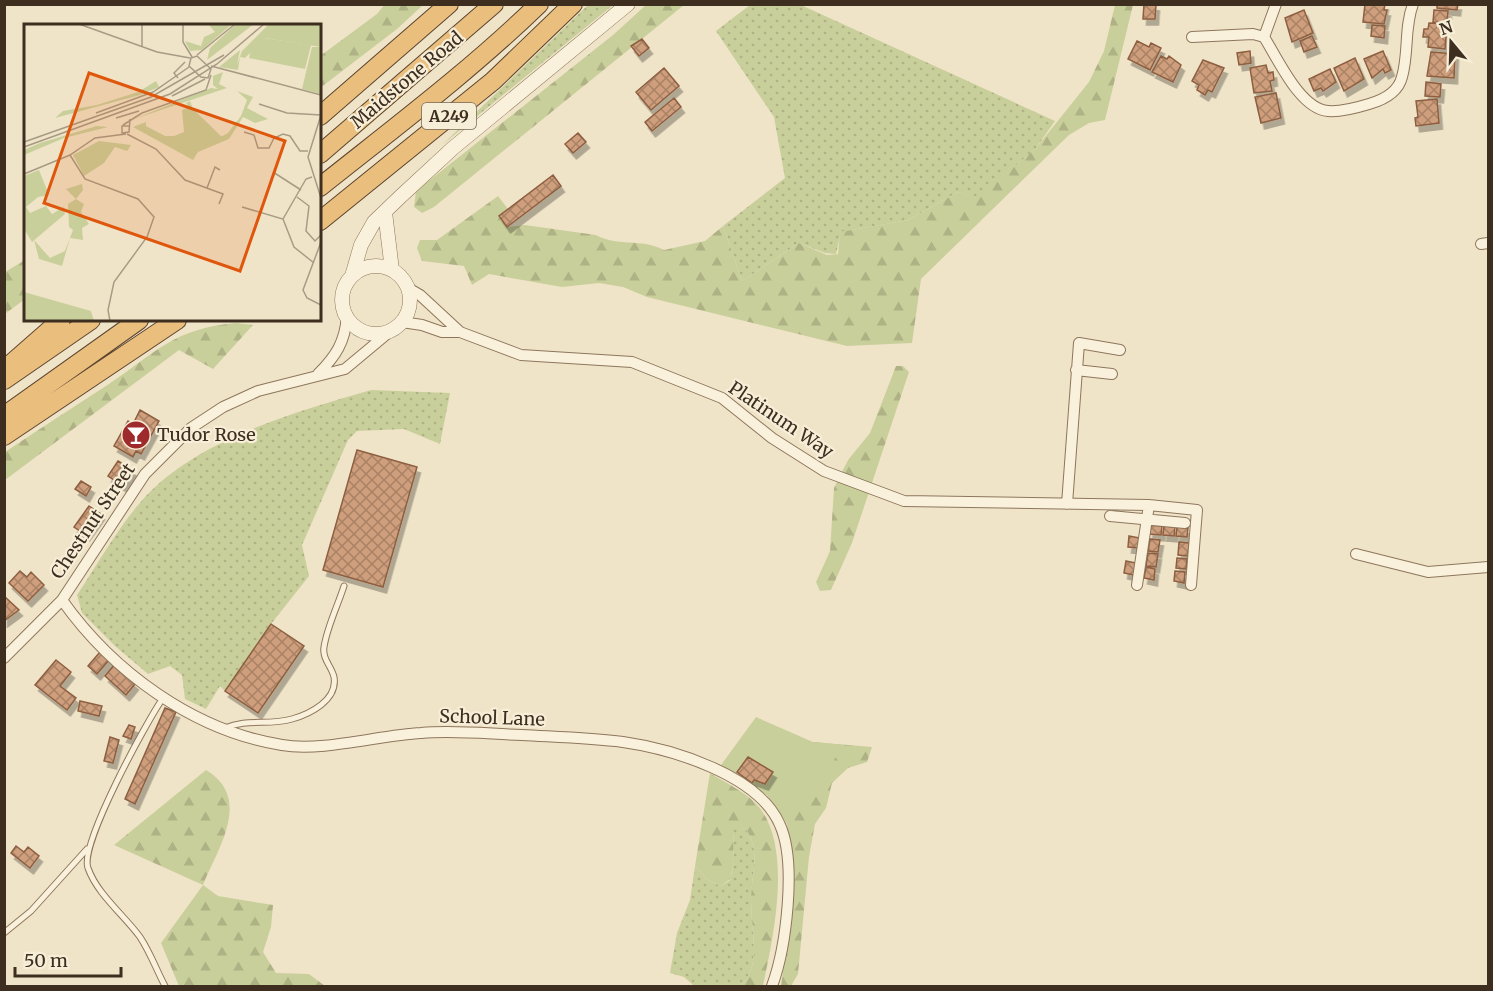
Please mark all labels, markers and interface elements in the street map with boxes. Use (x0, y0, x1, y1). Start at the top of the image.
north arrow (1421, 12, 1481, 72)
text: N (1437, 16, 1456, 39)
inset map (24, 24, 321, 321)
street label: Maidstone Road (346, 26, 468, 133)
road number: A249 (422, 103, 476, 129)
street label: Platinum Way (725, 376, 838, 463)
bar icon: Tudor Rose (120, 419, 152, 451)
place label: Tudor Rose (157, 423, 256, 446)
street label: Chestnut Street (45, 459, 140, 583)
street label: School Lane (439, 704, 545, 731)
scale bar (15, 940, 122, 978)
text: 50 m (24, 949, 68, 972)

